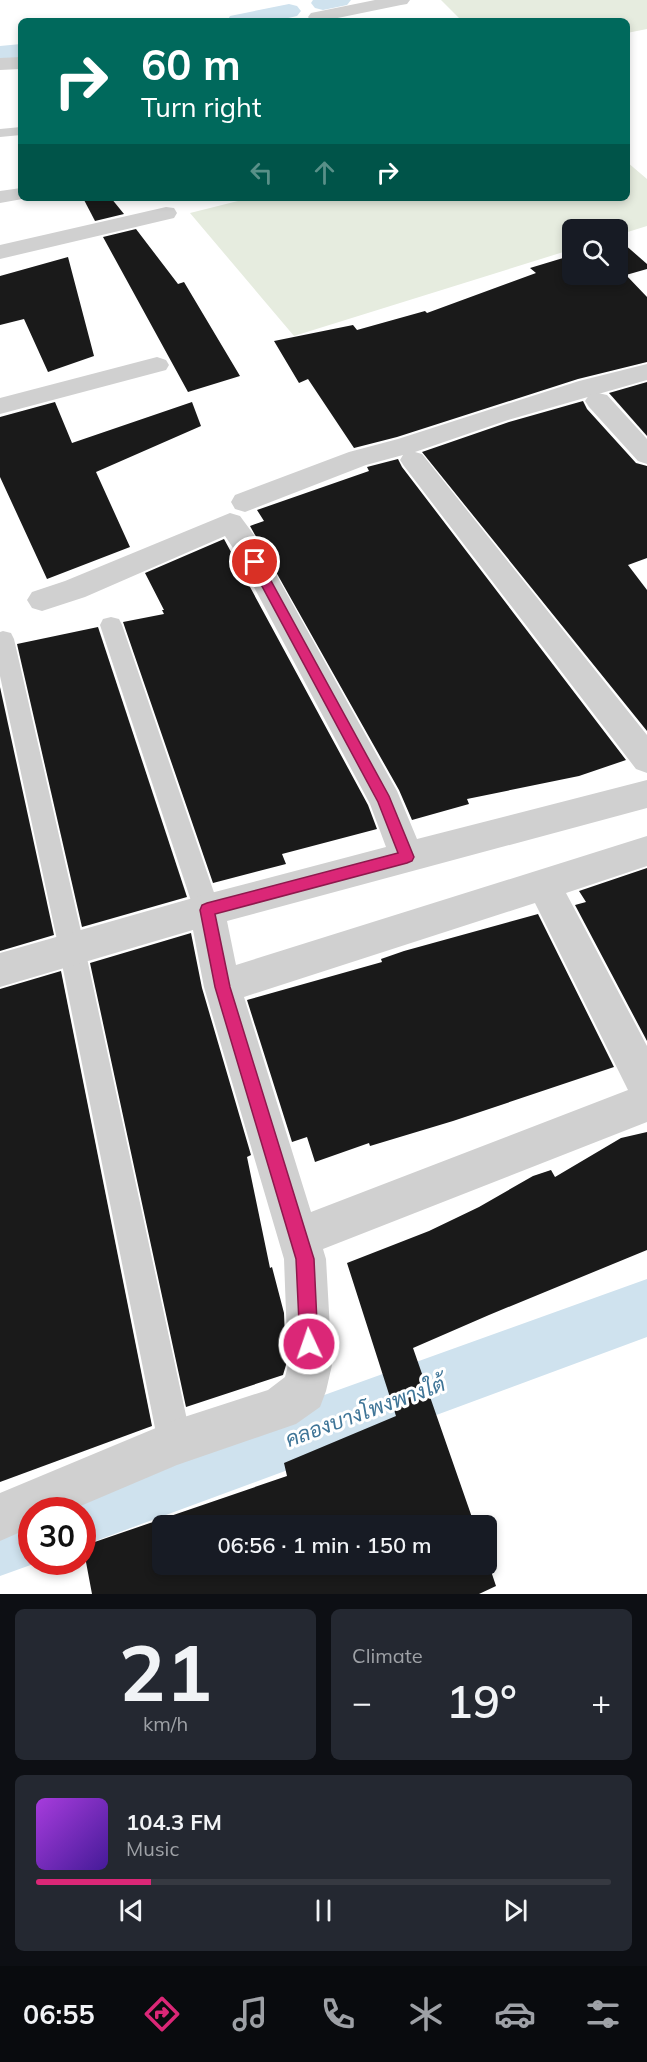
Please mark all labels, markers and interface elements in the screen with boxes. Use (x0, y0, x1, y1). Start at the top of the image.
text: 60 m (141, 38, 241, 91)
icon: right (42, 42, 120, 120)
text: Turn right (141, 90, 261, 124)
icon: left (245, 156, 278, 189)
icon: ahead (308, 156, 341, 189)
icon: right (371, 156, 404, 189)
map controls (562, 219, 628, 285)
button: search (562, 219, 628, 285)
pin (229, 536, 280, 587)
icon: arrive (238, 545, 271, 578)
position arrow (277, 1312, 341, 1376)
water label: คลองบางโพงพางใต้ (281, 1369, 452, 1452)
speed limit sign: 30 (18, 1497, 96, 1575)
text: 06:56 · 1 min · 150 m (217, 1531, 432, 1559)
text: 21 (119, 1623, 212, 1721)
text: Climate (352, 1643, 423, 1668)
text: 19° (446, 1673, 517, 1729)
text: − (352, 1681, 372, 1722)
text: + (591, 1681, 611, 1722)
text: km/h (143, 1711, 188, 1736)
text: 104.3 FM (126, 1808, 222, 1836)
text: Music (126, 1836, 179, 1861)
icon: previous (115, 1894, 148, 1927)
icon: pause (307, 1894, 340, 1927)
icon: next (499, 1894, 532, 1927)
icon: directions (141, 1993, 183, 2035)
icon: music (229, 1993, 271, 2035)
icon: phone (317, 1993, 359, 2035)
icon: climate (405, 1993, 447, 2035)
icon: car (494, 1993, 536, 2035)
icon: filters (582, 1993, 624, 2035)
text: 06:55 (23, 1997, 95, 2031)

